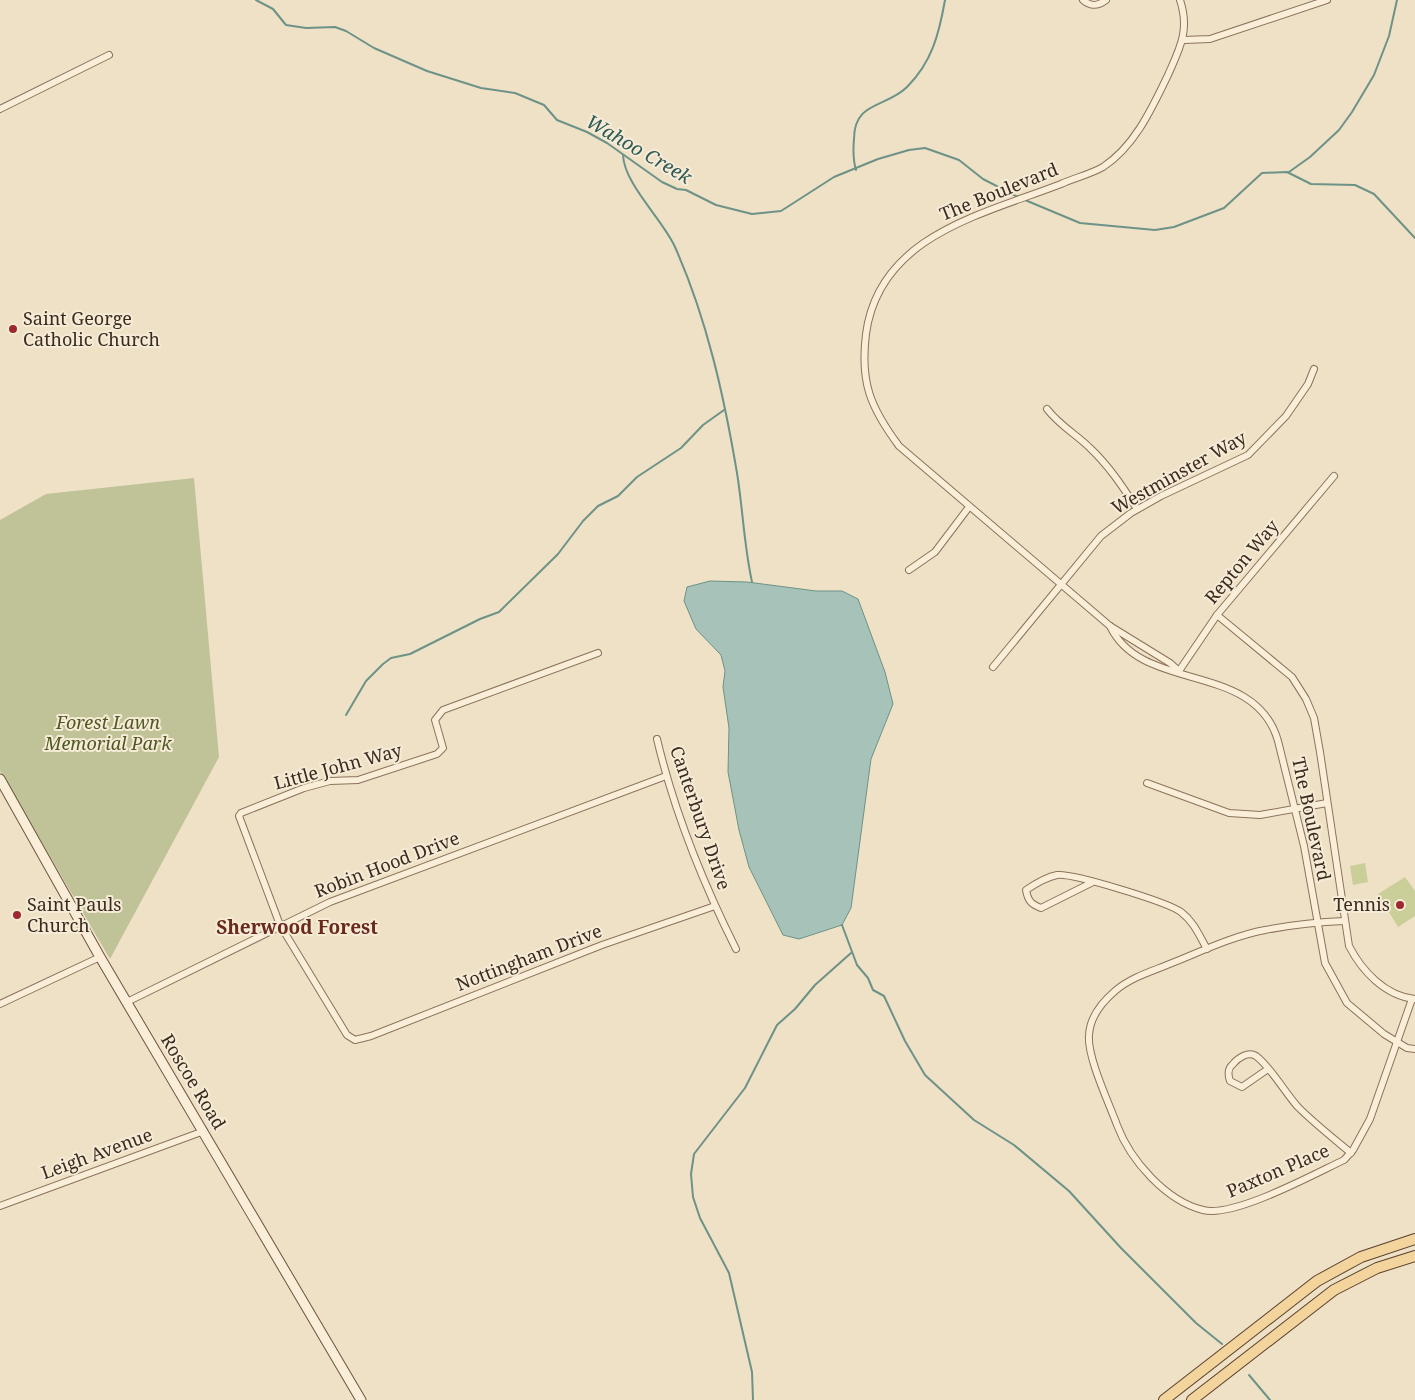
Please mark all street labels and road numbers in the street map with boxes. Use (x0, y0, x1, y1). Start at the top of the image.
street label: The Boulevard (936, 156, 1061, 226)
street label: Westminster Way (1107, 425, 1251, 519)
street label: Repton Way (1199, 514, 1284, 609)
street label: Little John Way (271, 737, 405, 795)
street label: Canterbury Drive (665, 743, 737, 893)
street label: The Boulevard (1287, 755, 1337, 883)
street label: Robin Hood Drive (311, 825, 463, 903)
street label: Nottingham Drive (452, 918, 605, 996)
street label: Roscoe Road (156, 1029, 232, 1134)
street label: Leigh Avenue (38, 1122, 156, 1184)
street label: Paxton Place (1223, 1138, 1333, 1203)

